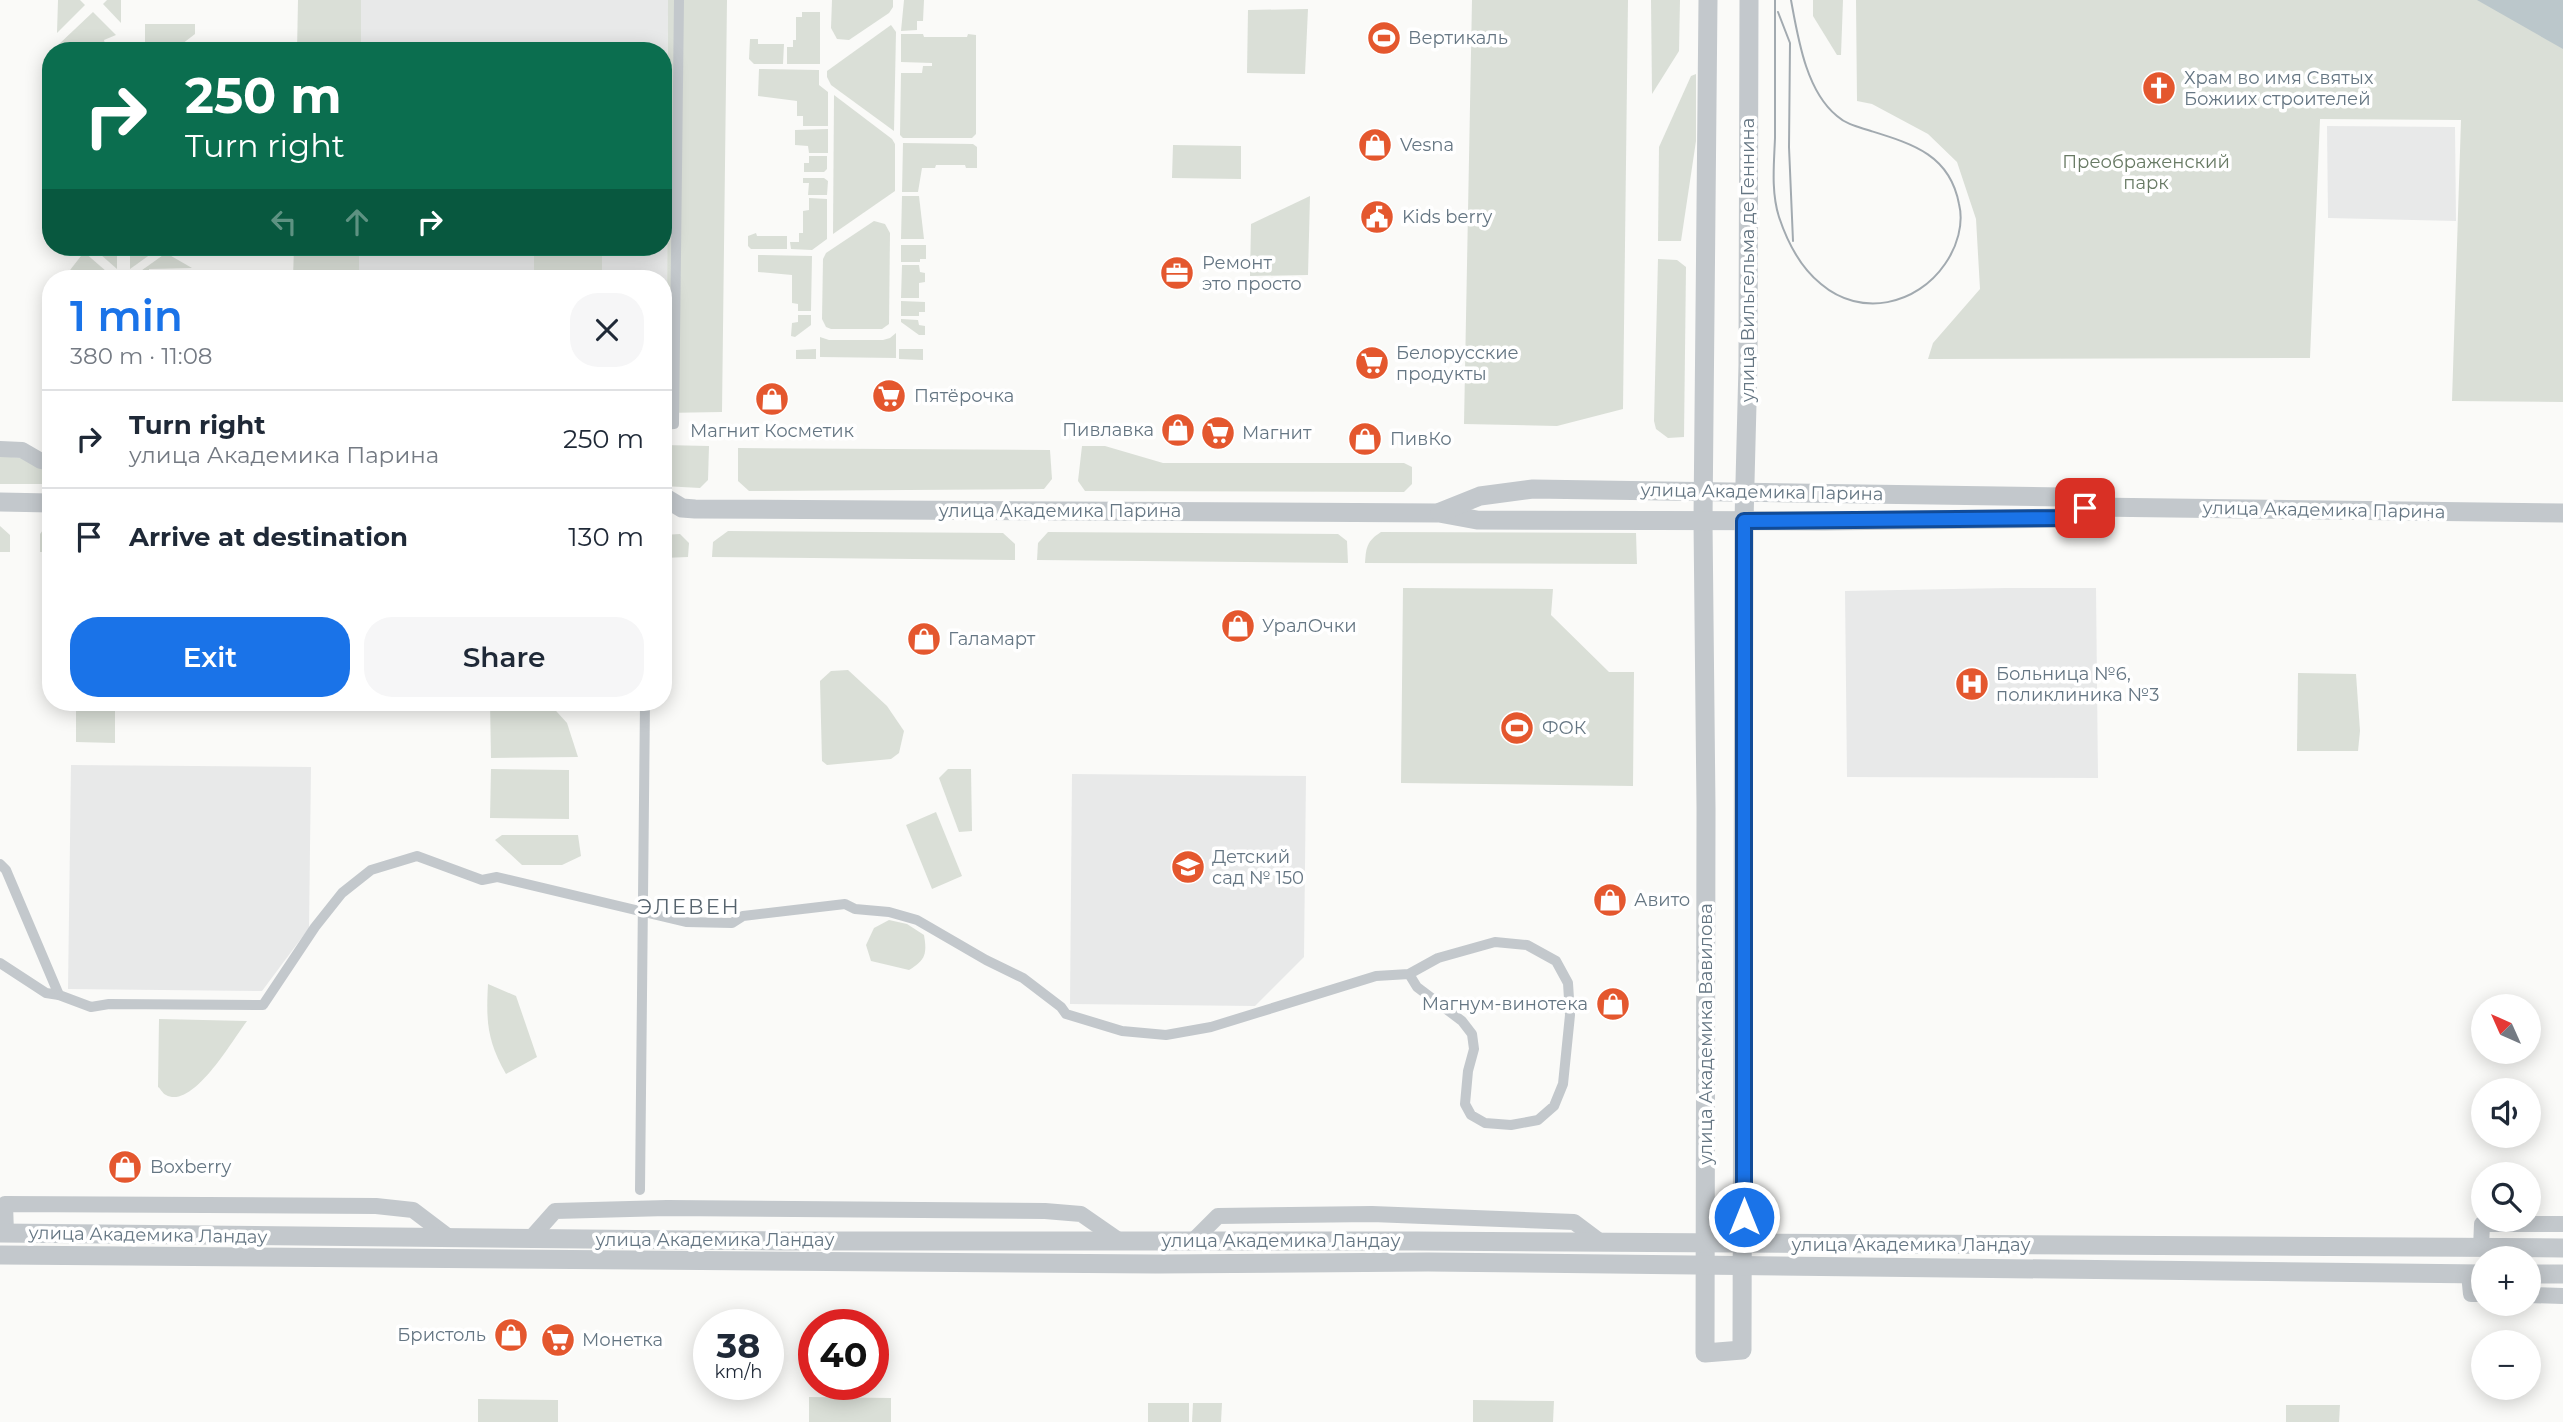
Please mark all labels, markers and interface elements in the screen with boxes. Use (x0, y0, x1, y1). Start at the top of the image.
sports icon: Вертикаль (1365, 19, 1403, 57)
place label: Вертикаль (1408, 27, 1508, 49)
text: 250 m (185, 66, 342, 125)
place label: Храм во имя Святых Божиих строителей (2184, 67, 2374, 110)
church icon: Храм во имя Святых Божиих строителей (2140, 69, 2178, 107)
icon: right (70, 70, 161, 161)
street label: улица Вильгельма де Геннина (1737, 118, 1759, 403)
text: Turn right (185, 126, 345, 165)
shop icon: Vesna (1356, 126, 1394, 164)
place label: Vesna (1400, 134, 1454, 156)
park label: Преображенский парк (2062, 151, 2230, 194)
public building icon: Kids berry (1358, 198, 1396, 236)
icon: left (265, 203, 303, 241)
icon: ahead (338, 203, 376, 241)
icon: right (411, 203, 449, 241)
place label: Kids berry (1402, 206, 1493, 228)
place label: Ремонт это просто (1202, 252, 1302, 295)
office icon: Ремонт это просто (1158, 254, 1196, 292)
text: 1 min (70, 290, 183, 342)
button: close (570, 293, 644, 367)
text: 380 m · 11:08 (70, 342, 213, 370)
place label: Белорусские продукты (1396, 342, 1519, 385)
supermarket icon: Белорусские продукты (1353, 344, 1391, 382)
supermarket icon: Пятёрочка (870, 377, 908, 415)
shop icon: Магнит Косметик (753, 380, 791, 418)
place label: Пятёрочка (914, 385, 1014, 407)
text: Turn right (129, 409, 265, 441)
shop icon: Пивлавка (1159, 411, 1197, 449)
supermarket icon: Магнит (1199, 414, 1237, 452)
place label: Пивлавка (1062, 419, 1154, 441)
icon: right (70, 420, 108, 458)
place label: Магнит Косметик (690, 420, 855, 442)
shop icon: ПивКо (1346, 420, 1384, 458)
place label: Магнит (1242, 422, 1312, 444)
text: 250 m (563, 423, 644, 455)
place label: ПивКо (1390, 428, 1452, 450)
text: улица Академика Парина (129, 441, 439, 469)
pin (2055, 478, 2115, 538)
street label: улица Академика Парина (1639, 479, 1884, 505)
icon: arrive (2066, 489, 2104, 527)
street label: улица Академика Парина (2201, 497, 2446, 523)
street label: улица Академика Парина (938, 500, 1181, 522)
icon: arrive (70, 518, 108, 556)
text: Arrive at destination (129, 521, 408, 553)
text: 130 m (568, 521, 644, 553)
shop icon: УралОчки (1219, 607, 1257, 645)
place label: УралОчки (1262, 615, 1357, 637)
button: Exit (70, 617, 350, 697)
button: Share (364, 617, 644, 697)
shop icon: Галамарт (905, 620, 943, 658)
place label: Галамарт (948, 628, 1036, 650)
place label: Больница №6, поликлиника №3 (1996, 663, 2159, 706)
hospital icon: Больница №6, поликлиника №3 (1953, 665, 1991, 703)
sports icon: ФОК (1498, 709, 1536, 747)
place label: ФОК (1542, 717, 1587, 739)
place label: Детский сад № 150 (1212, 846, 1304, 889)
school or university icon: Детский сад № 150 (1169, 848, 1207, 886)
shop icon: Авито (1591, 881, 1629, 919)
place label: Авито (1634, 889, 1690, 911)
district label: ЭЛЕВЕН (637, 894, 741, 919)
street label: улица Академика Вавилова (1695, 903, 1717, 1166)
shop icon: Магнум-винотека (1594, 985, 1632, 1023)
place label: Магнум-винотека (1422, 993, 1588, 1015)
north arrow (2471, 994, 2541, 1064)
map controls (2471, 994, 2541, 1400)
button: sound (2471, 1078, 2541, 1148)
shop icon: Boxberry (106, 1148, 144, 1186)
place label: Boxberry (150, 1156, 231, 1178)
button: search (2471, 1162, 2541, 1232)
position arrow (1707, 1180, 1781, 1254)
street label: улица Академика Ландау (27, 1222, 268, 1248)
street label: улица Академика Ландау (594, 1229, 835, 1251)
street label: улица Академика Ландау (1160, 1230, 1401, 1252)
street label: улица Академика Ландау (1790, 1234, 2031, 1256)
button: + (2471, 1246, 2541, 1316)
speed limit sign: 40 (798, 1309, 889, 1400)
shop icon: Бристоль (492, 1316, 530, 1354)
supermarket icon: Монетка (539, 1321, 577, 1359)
place label: Бристоль (397, 1324, 486, 1346)
text: 38 (717, 1324, 760, 1367)
place label: Монетка (582, 1329, 663, 1351)
button: − (2471, 1330, 2541, 1400)
text: km/h (714, 1361, 763, 1383)

